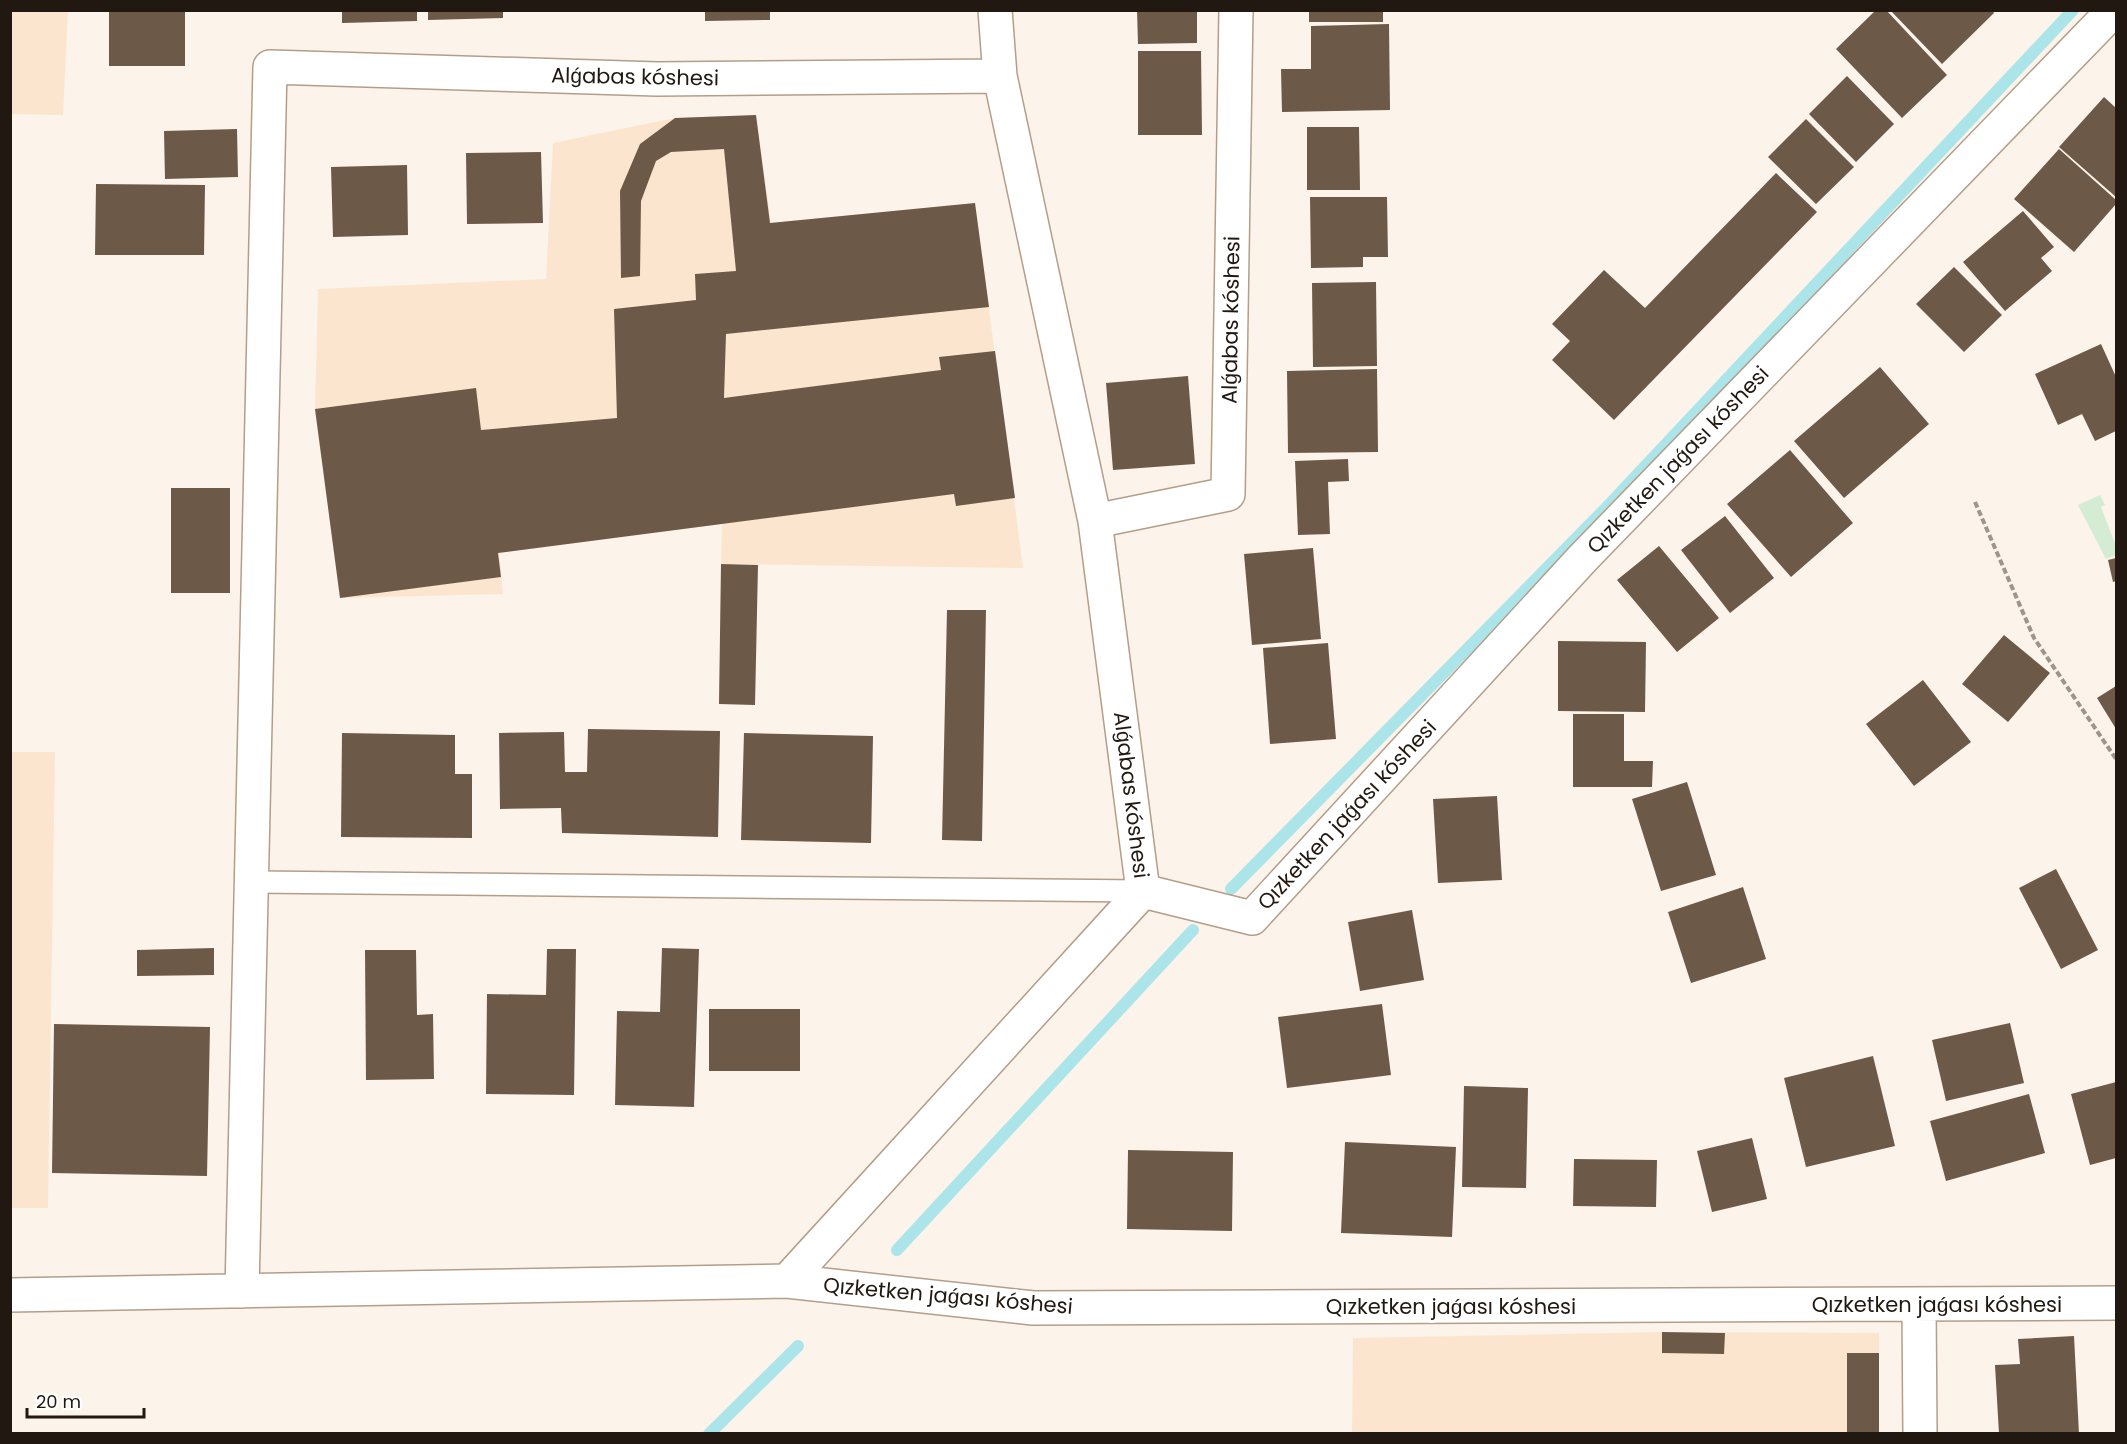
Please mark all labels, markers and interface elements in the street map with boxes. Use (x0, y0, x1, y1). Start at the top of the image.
street label: Alǵabas kóshesi (551, 61, 719, 92)
street label: Alǵabas kóshesi (1215, 236, 1246, 404)
street label: Qızketken jaǵası kóshesi (1580, 359, 1775, 560)
street label: Alǵabas kóshesi (1107, 710, 1156, 880)
street label: Qızketken jaǵası kóshesi (1251, 713, 1443, 916)
street label: Qızketken jaǵası kóshesi (822, 1270, 1074, 1321)
street label: Qızketken jaǵası kóshesi (1812, 1290, 2062, 1319)
street label: Qızketken jaǵası kóshesi (1326, 1292, 1576, 1321)
scale bar (27, 1381, 144, 1419)
text: 20 m (36, 1389, 81, 1414)

